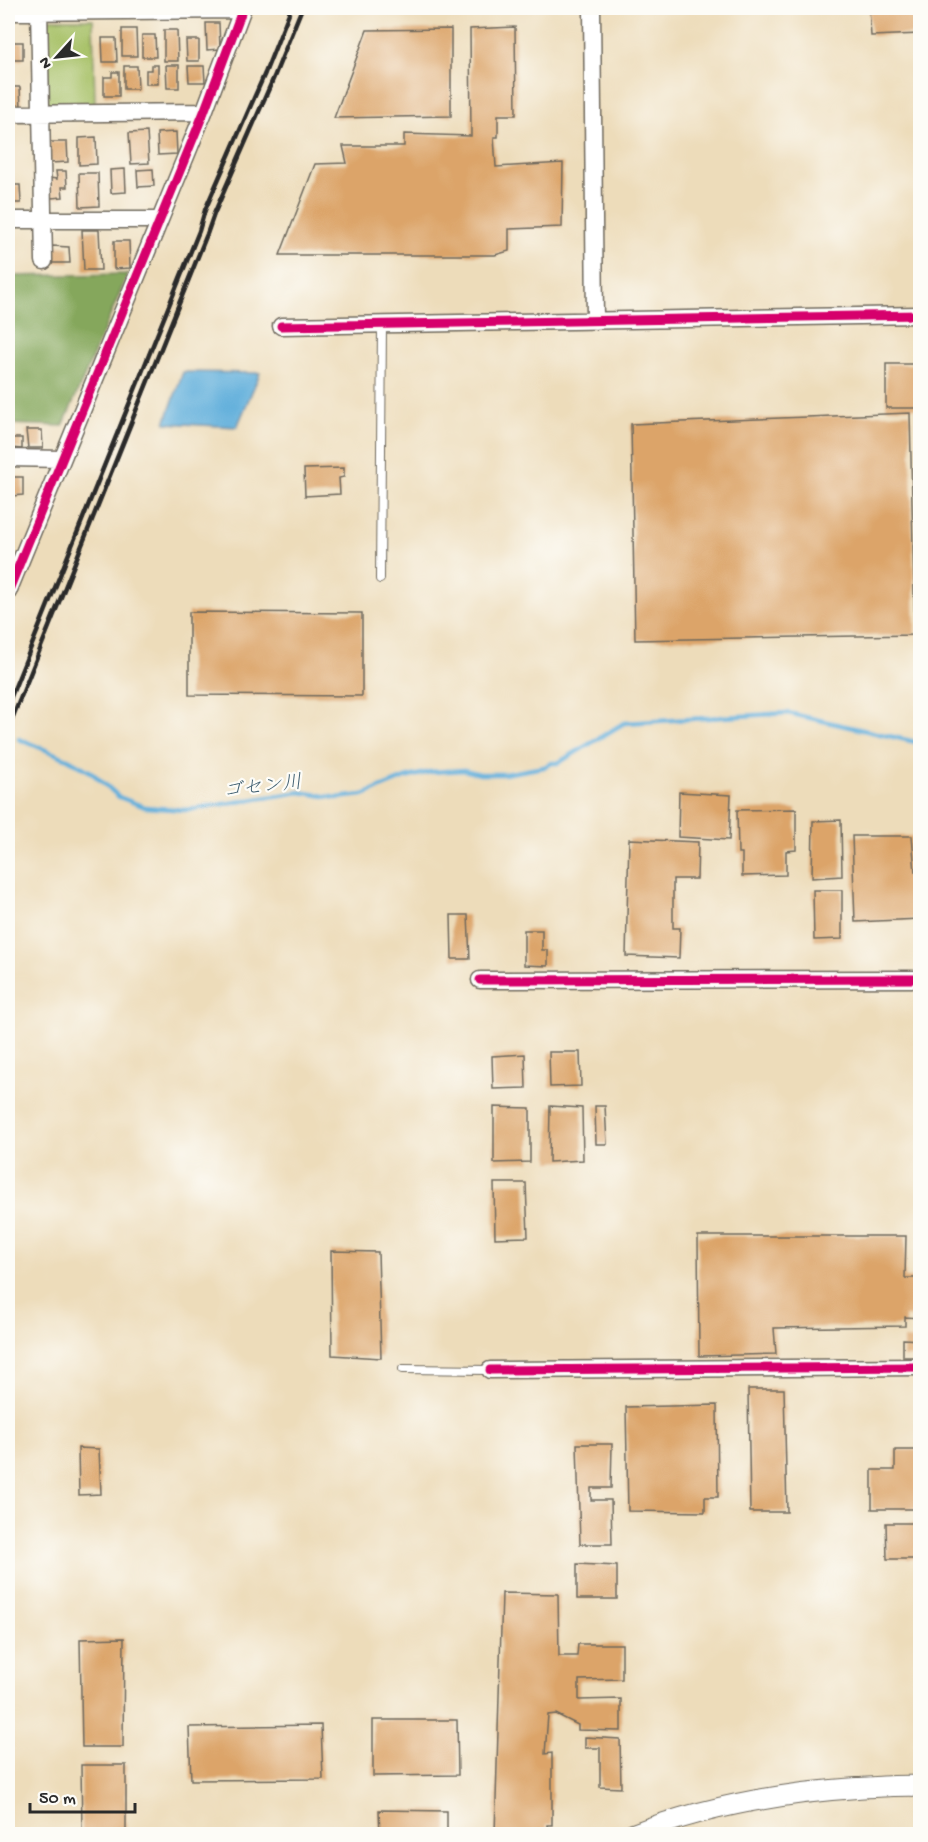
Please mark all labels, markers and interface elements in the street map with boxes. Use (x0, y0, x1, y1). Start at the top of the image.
north arrow (27, 27, 87, 87)
text: N (36, 53, 58, 71)
water label: ゴセン川 (221, 771, 304, 805)
scale bar (30, 1776, 135, 1814)
text: 50 m (39, 1789, 76, 1810)

